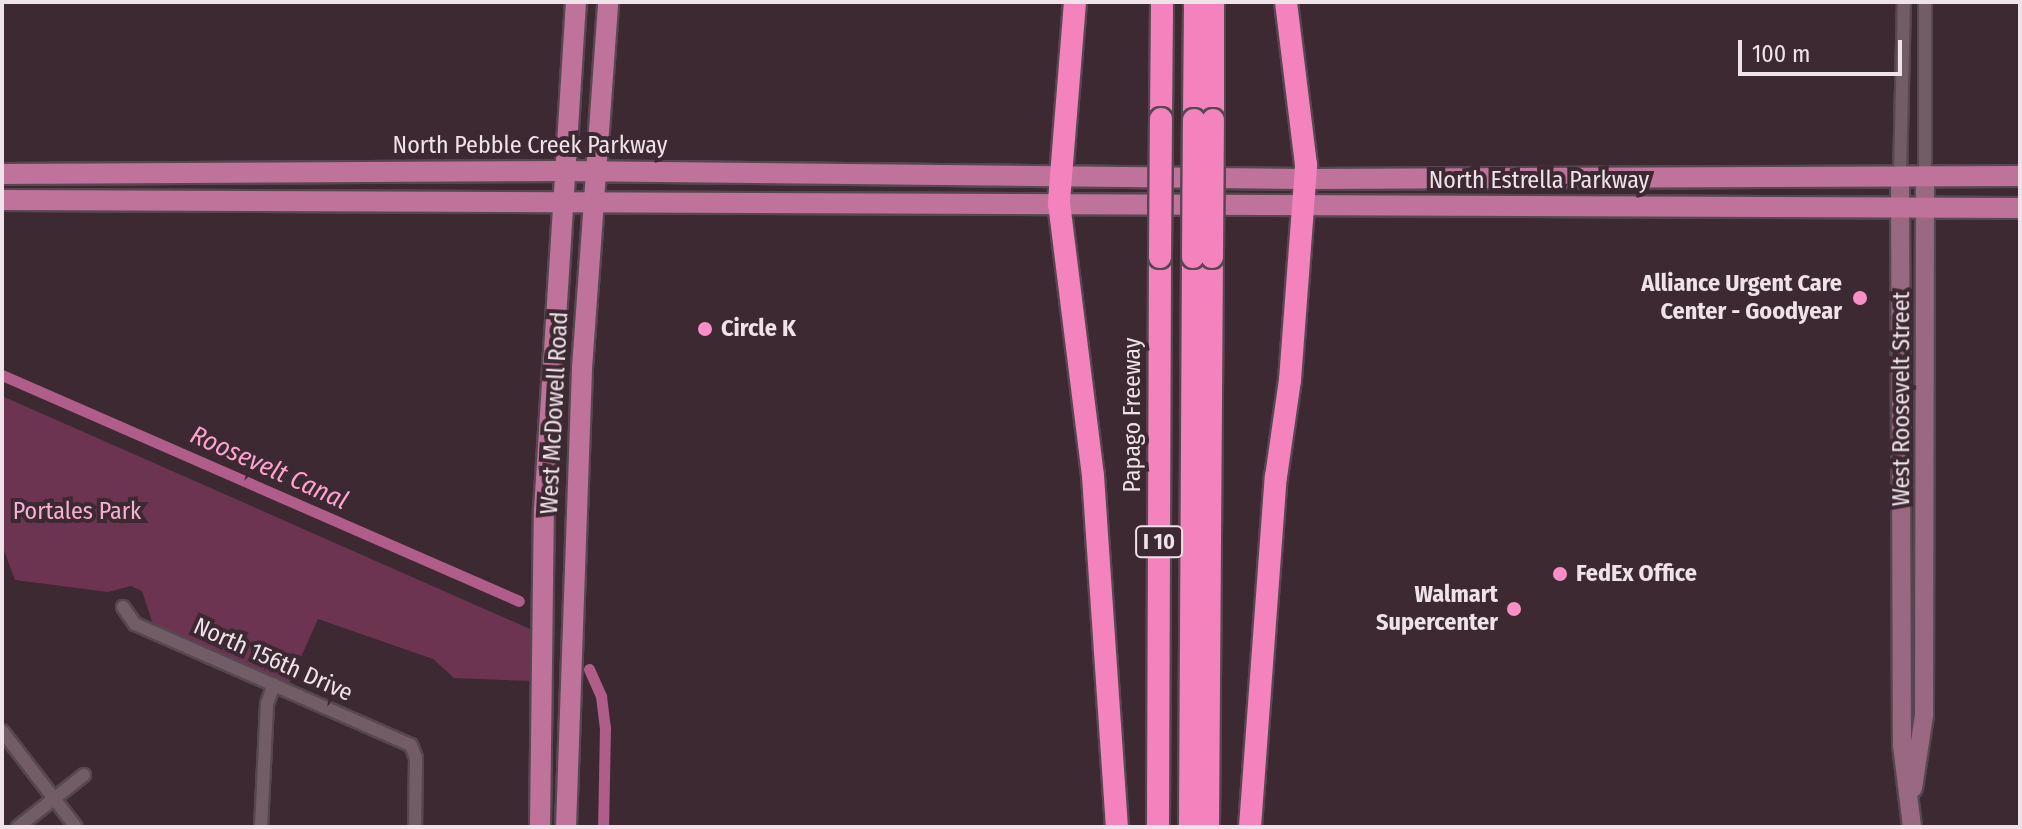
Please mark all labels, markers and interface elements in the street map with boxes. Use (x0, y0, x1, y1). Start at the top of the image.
scale bar (1742, 24, 1906, 74)
text: 100 m (1752, 40, 1810, 68)
street label: North Pebble Creek Parkway (393, 132, 667, 160)
street label: North Estrella Parkway (1429, 167, 1649, 195)
place label: Alliance Urgent Care Center - Goodyear (1641, 270, 1842, 326)
marker: Alliance Urgent Care Center - Goodyear (1849, 287, 1871, 309)
street label: West Roosevelt Street (1888, 292, 1916, 506)
street label: West McDowell Road (535, 311, 575, 515)
place label: Circle K (721, 315, 796, 343)
marker: Circle K (696, 320, 714, 338)
street label: Papago Freeway (1119, 338, 1147, 492)
water label: Roosevelt Canal (185, 419, 353, 517)
park label: Portales Park (13, 498, 141, 526)
road number: I 10 (1135, 524, 1183, 560)
place label: FedEx Office (1576, 560, 1697, 588)
marker: FedEx Office (1551, 565, 1569, 583)
place label: Walmart Supercenter (1376, 581, 1498, 637)
marker: Walmart Supercenter (1505, 600, 1523, 618)
street label: North 156th Drive (189, 612, 357, 708)

